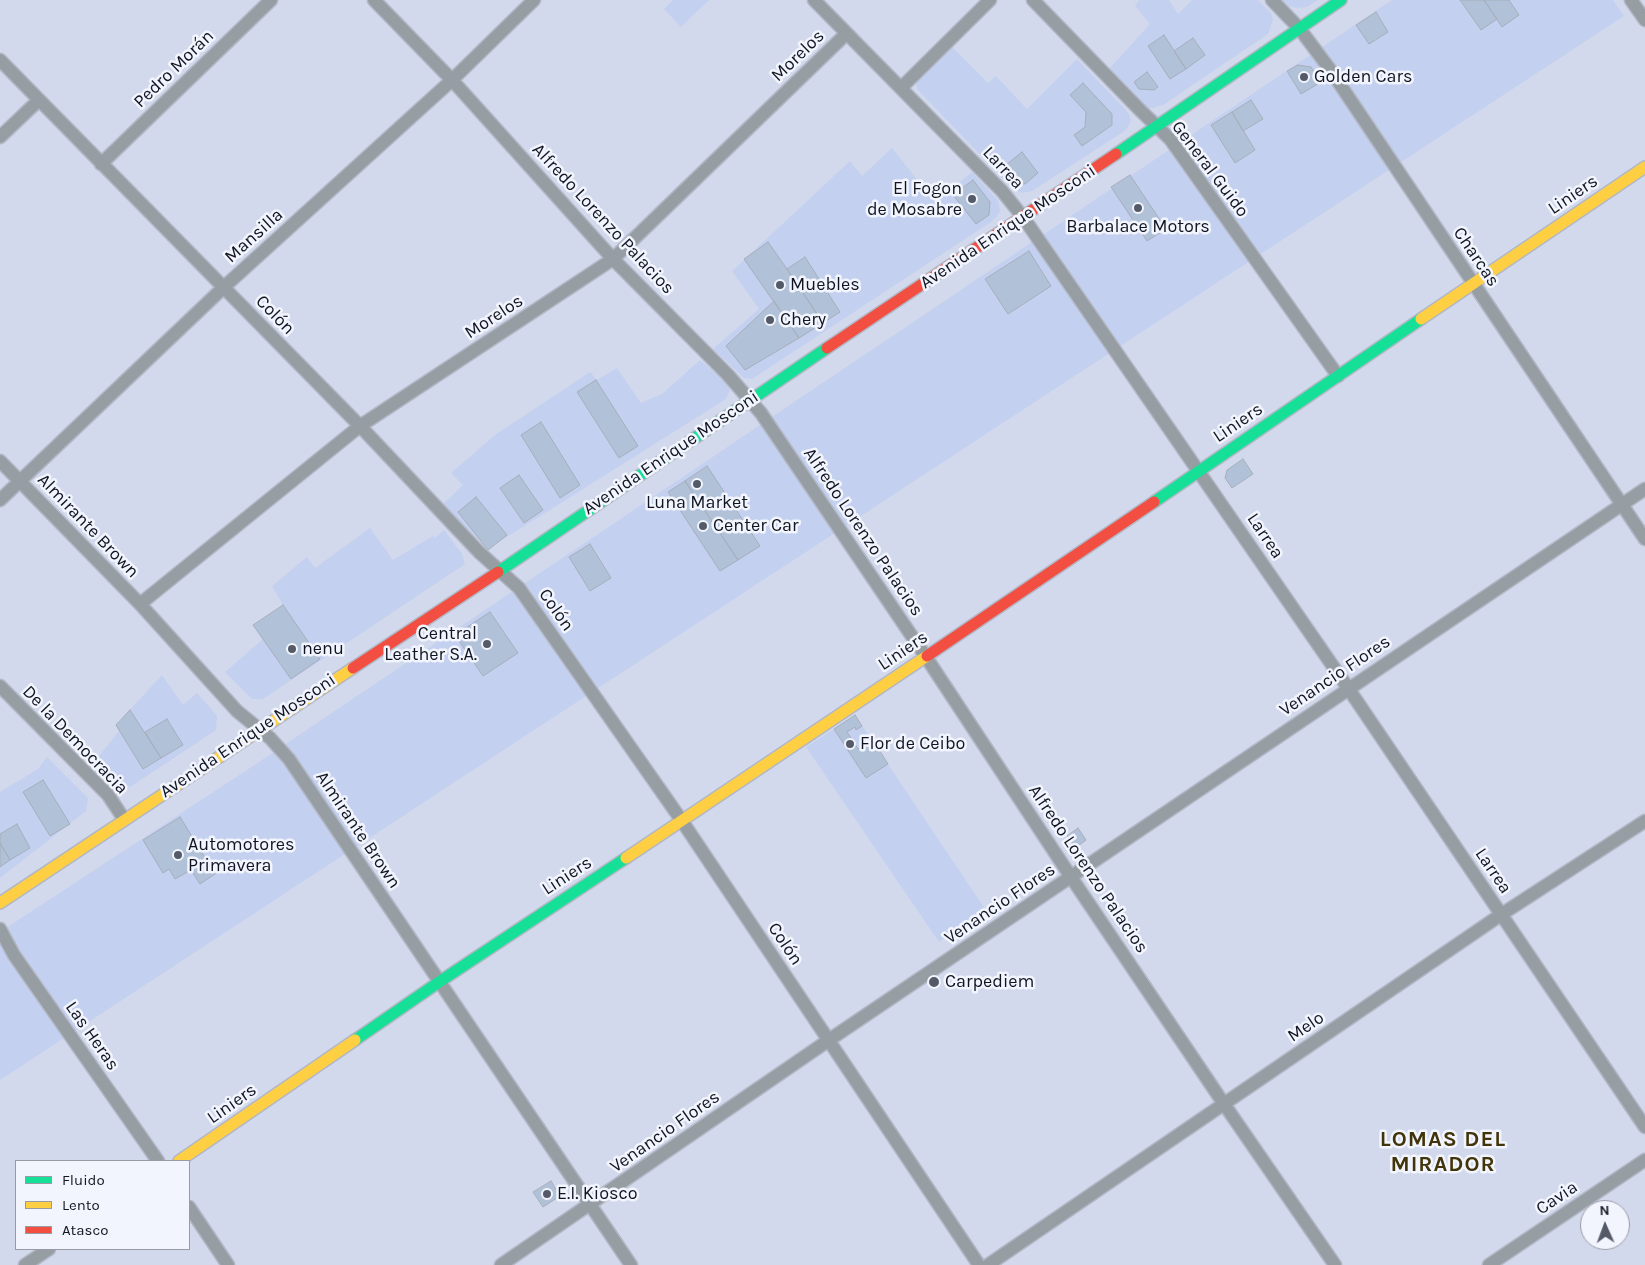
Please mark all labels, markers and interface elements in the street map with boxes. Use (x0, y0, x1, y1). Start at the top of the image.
street label: Pedro Morán (130, 26, 218, 112)
street label: Morelos (767, 26, 829, 86)
place label: Golden Cars (1314, 66, 1412, 88)
marker: Golden Cars (1298, 71, 1310, 83)
street label: General Guido (1167, 117, 1253, 221)
street label: Alfredo Lorenzo Palacios (527, 139, 679, 299)
street label: Larrea (978, 142, 1028, 194)
street label: Avenida Enrique Mosconi (916, 160, 1100, 294)
street label: Liniers (1544, 171, 1602, 219)
place label: El Fogon de Mosabre (867, 178, 962, 220)
marker: El Fogon de Mosabre (966, 193, 978, 205)
marker: Barbalace Motors (1132, 202, 1144, 214)
street label: Mansilla (220, 204, 288, 268)
place label: Barbalace Motors (1066, 216, 1210, 238)
street label: Charcas (1448, 223, 1504, 291)
place label: Muebles (790, 274, 860, 296)
marker: Muebles (774, 279, 786, 291)
street label: Morelos (461, 290, 527, 344)
street label: Colón (251, 291, 299, 339)
place label: Chery (780, 309, 826, 331)
marker: Chery (764, 314, 776, 326)
street label: Avenida Enrique Mosconi (579, 386, 763, 520)
street label: Liniers (1209, 399, 1267, 447)
street label: Alfredo Lorenzo Palacios (799, 444, 927, 620)
street label: Almirante Brown (33, 469, 143, 583)
marker: Luna Market (691, 478, 703, 490)
place label: Luna Market (646, 492, 748, 514)
street label: Larrea (1242, 509, 1288, 563)
place label: Center Car (713, 515, 798, 537)
marker: Center Car (697, 520, 709, 532)
street label: Colón (534, 585, 578, 635)
place label: Central Leather S.A. (384, 623, 477, 666)
street label: Liniers (874, 627, 932, 675)
street label: Venancio Flores (1276, 631, 1394, 721)
place label: nenu (302, 638, 344, 660)
marker: Central Leather S.A. (481, 638, 493, 650)
marker: nenu (286, 643, 298, 655)
street label: Avenida Enrique Mosconi (156, 669, 340, 803)
street label: De la Democracia (18, 681, 132, 799)
place label: Flor de Ceibo (860, 733, 965, 755)
marker: Flor de Ceibo (844, 738, 856, 750)
street label: Almirante Brown (311, 767, 405, 893)
street label: Alfredo Lorenzo Palacios (1024, 781, 1152, 957)
place label: Automotores Primavera (188, 834, 294, 876)
street label: Larrea (1470, 844, 1516, 898)
marker: Automotores Primavera (172, 849, 184, 861)
street label: Liniers (538, 852, 596, 900)
street label: Venancio Flores (941, 859, 1059, 949)
street label: Colón (763, 919, 807, 969)
place label: Carpediem (945, 971, 1034, 993)
marker: Carpediem (927, 975, 941, 989)
street label: Las Heras (60, 997, 124, 1075)
street label: Melo (1284, 1007, 1328, 1047)
street label: Liniers (203, 1079, 261, 1129)
street label: Venancio Flores (606, 1086, 724, 1178)
district label: LOMAS DEL MIRADOR (1379, 1127, 1507, 1178)
legend (15, 1160, 190, 1250)
text: Fluido (62, 1171, 105, 1189)
street label: Cavia (1532, 1176, 1582, 1220)
place label: E.I. Kiosco (557, 1183, 638, 1205)
marker: E.I. Kiosco (541, 1188, 553, 1200)
text: Lento (62, 1196, 100, 1214)
north arrow (1580, 1200, 1630, 1250)
text: N (1599, 1202, 1610, 1219)
text: Atasco (62, 1221, 108, 1239)

